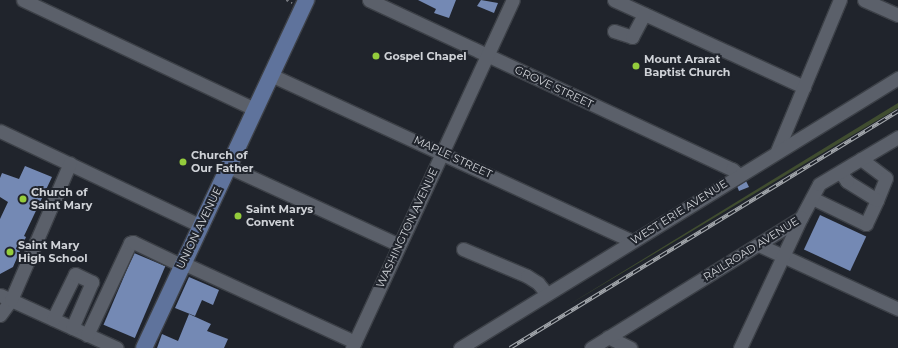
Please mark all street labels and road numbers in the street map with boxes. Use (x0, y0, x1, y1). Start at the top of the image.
street label: GROVE STREET (513, 63, 595, 111)
street label: MAPLE STREET (412, 133, 494, 181)
street label: WASHINGTON AVENUE (373, 166, 441, 290)
street label: WEST ERIE AVENUE (628, 177, 730, 247)
street label: UNION AVENUE (173, 185, 225, 271)
street label: RAILROAD AVENUE (701, 214, 801, 284)

